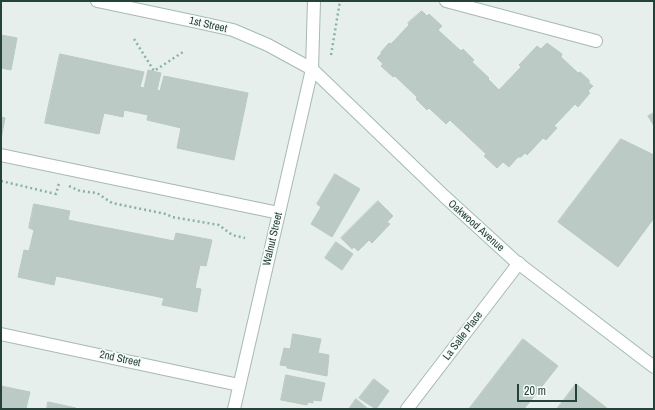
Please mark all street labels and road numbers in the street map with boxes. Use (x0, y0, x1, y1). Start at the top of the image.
street label: 1st Street (188, 14, 228, 36)
street label: Oakwood Avenue (445, 197, 507, 255)
street label: Walnut Street (260, 211, 286, 267)
street label: La Salle Place (440, 309, 486, 363)
street label: 2nd Street (98, 348, 142, 370)

